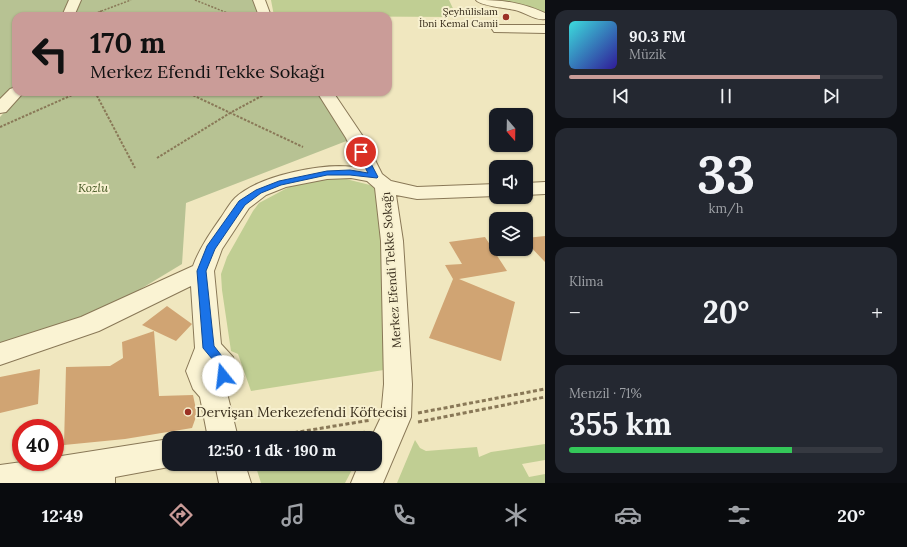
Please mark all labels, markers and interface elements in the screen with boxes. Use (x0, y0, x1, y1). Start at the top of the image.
place label: Şeyhülislam İbni Kemal Camii (419, 5, 498, 30)
marker: Şeyhülislam İbni Kemal Camii (501, 12, 511, 22)
text: 170 m (90, 25, 165, 61)
text: 90.3 FM (629, 27, 686, 46)
icon: left (24, 28, 76, 80)
text: Müzik (629, 46, 666, 63)
text: Merkez Efendi Tekke Sokağı (90, 60, 325, 83)
icon: previous (610, 85, 632, 107)
icon: pause (715, 85, 737, 107)
icon: next (820, 85, 842, 107)
north arrow (489, 108, 533, 152)
map controls (489, 108, 533, 256)
pin (344, 135, 378, 169)
icon: arrive (350, 141, 372, 163)
text: 33 (697, 141, 755, 207)
button: sound (489, 160, 533, 204)
park label: Kozlu (78, 180, 109, 195)
street label: Merkez Efendi Tekke Sokağı (378, 191, 404, 349)
text: km/h (708, 200, 744, 217)
button: layers (489, 212, 533, 256)
text: Klima (569, 273, 603, 290)
text: 20° (703, 293, 749, 331)
text: − (569, 298, 581, 326)
text: + (871, 298, 883, 326)
position arrow (202, 355, 244, 397)
text: Menzil · 71% (569, 385, 642, 402)
place label: Dervişan Merkezefendi Köftecisi (196, 403, 407, 421)
text: 355 km (569, 405, 672, 443)
marker: Dervişan Merkezefendi Köftecisi (183, 407, 193, 417)
speed limit sign: 40 (12, 419, 64, 471)
text: 12:50 · 1 dk · 190 m (208, 441, 336, 460)
icon: directions (167, 501, 195, 529)
icon: music (279, 501, 307, 529)
icon: phone (390, 501, 418, 529)
icon: climate (502, 501, 530, 529)
icon: car (614, 501, 642, 529)
icon: filters (725, 501, 753, 529)
text: 12:49 (42, 504, 83, 527)
text: 20° (837, 504, 865, 527)

